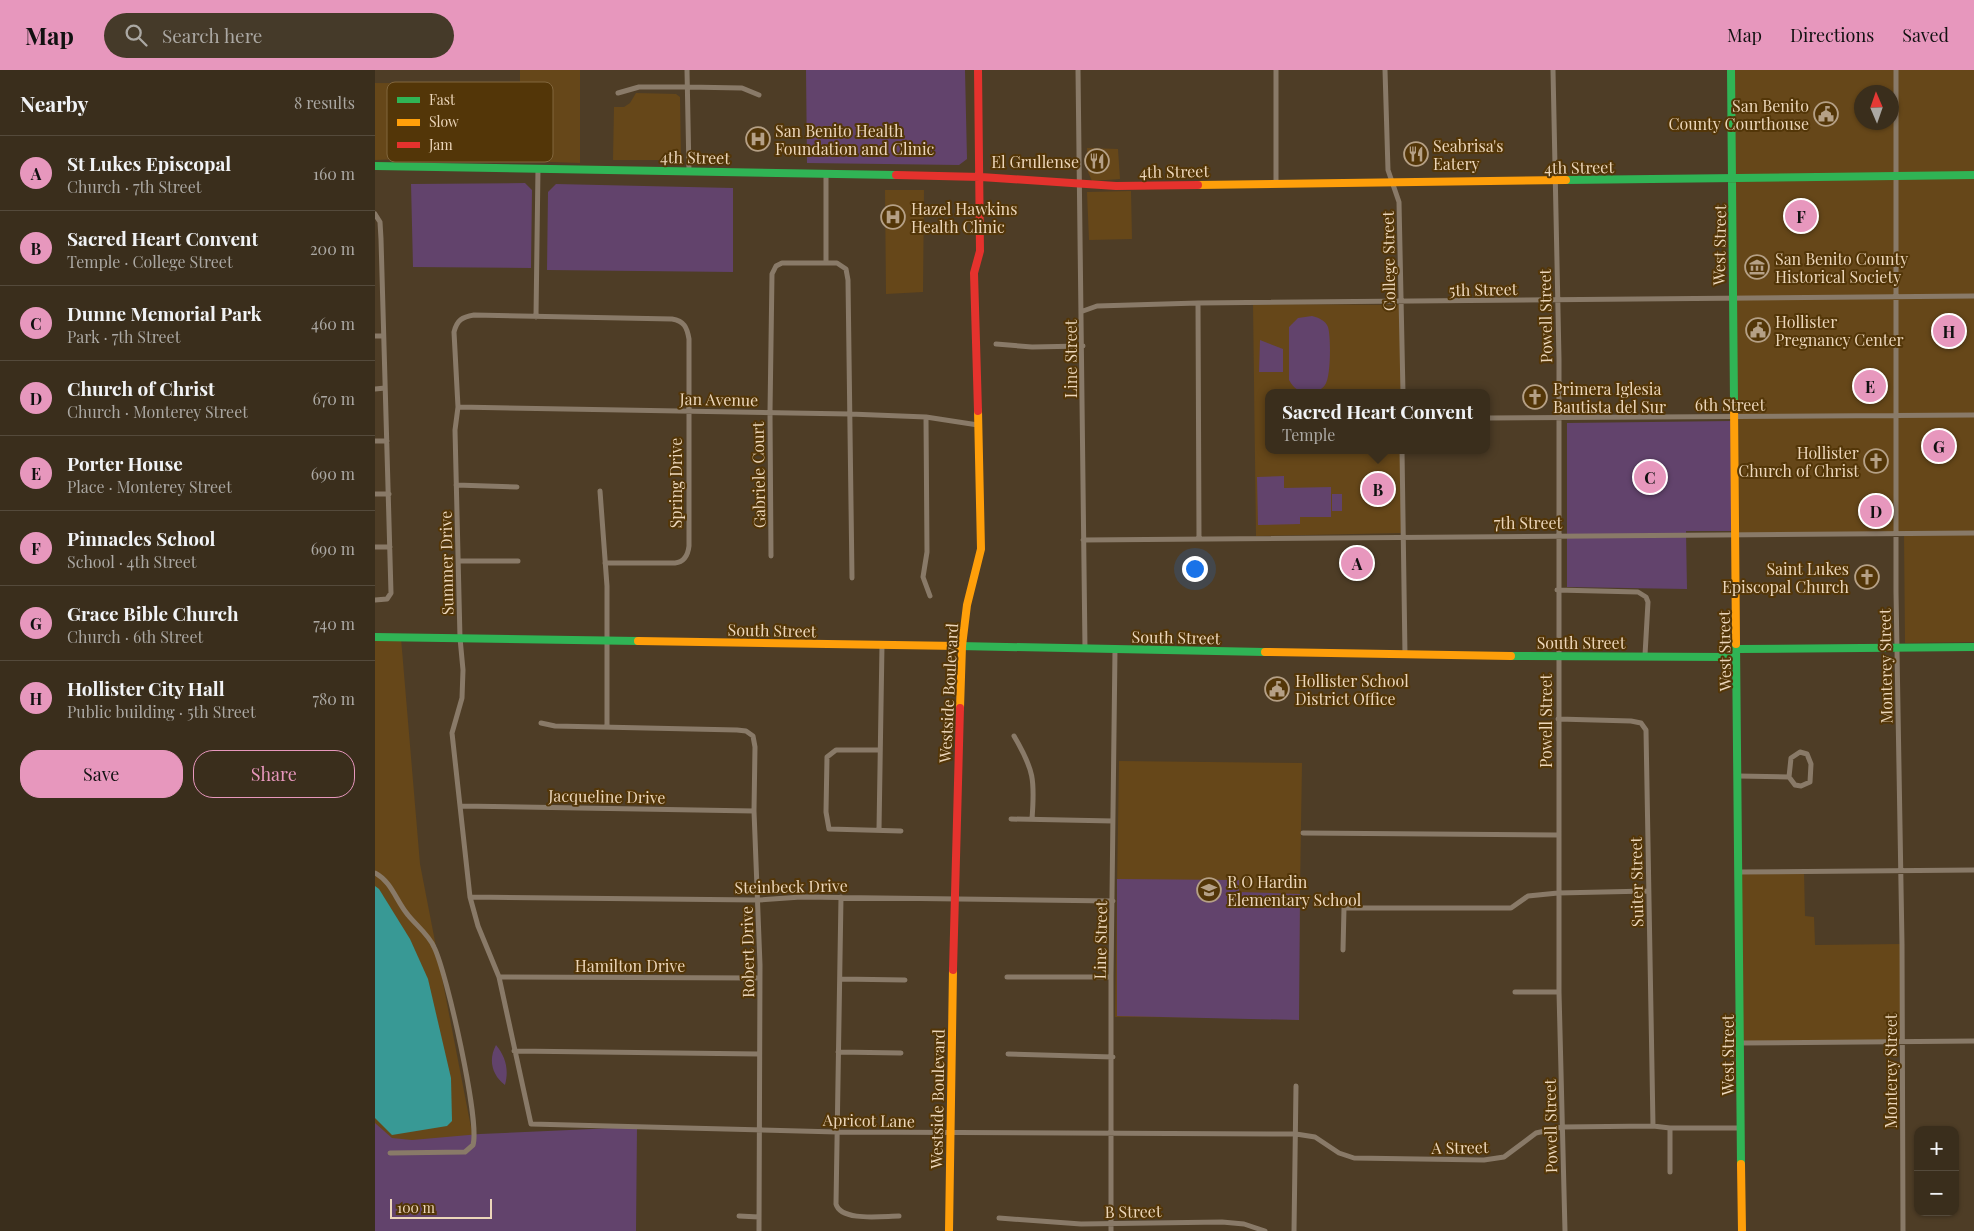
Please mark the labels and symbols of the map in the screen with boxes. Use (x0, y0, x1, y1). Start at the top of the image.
legend (387, 82, 553, 162)
north arrow (1854, 85, 1899, 130)
text: Fast (429, 90, 456, 109)
place label: San Benito County Courthouse (1669, 95, 1809, 134)
public building icon: San Benito County Courthouse (1813, 101, 1839, 127)
text: Slow (429, 112, 459, 131)
place label: San Benito Health Foundation and Clinic (775, 120, 935, 159)
hospital icon: San Benito Health Foundation and Clinic (745, 126, 771, 152)
text: Jam (428, 135, 453, 154)
place label: Seabrisa's Eatery (1433, 135, 1503, 174)
restaurant icon: Seabrisa's Eatery (1403, 141, 1429, 167)
street label: 4th Street (660, 146, 730, 168)
restaurant icon: El Grullense (1084, 148, 1110, 174)
place label: El Grullense (991, 151, 1079, 172)
street label: 4th Street (1544, 156, 1614, 178)
street label: 4th Street (1139, 160, 1209, 182)
pin: F (1785, 197, 1817, 235)
place label: Hazel Hawkins Health Clinic (911, 198, 1017, 237)
hospital icon: Hazel Hawkins Health Clinic (880, 204, 906, 230)
street label: West Street (1708, 204, 1730, 287)
street label: College Street (1377, 210, 1399, 311)
place label: San Benito County Historical Society (1775, 248, 1908, 287)
museum icon: San Benito County Historical Society (1744, 254, 1770, 280)
street label: Powell Street (1534, 268, 1556, 363)
street label: 5th Street (1448, 278, 1518, 300)
place label: Hollister Pregnancy Center (1775, 311, 1904, 350)
pin: H (1933, 312, 1965, 350)
public building icon: Hollister Pregnancy Center (1745, 317, 1771, 343)
street label: Line Street (1060, 319, 1081, 398)
pin: E (1854, 367, 1886, 405)
place label: Primera Iglesia Bautista del Sur (1553, 378, 1666, 417)
church icon: Primera Iglesia Bautista del Sur (1522, 384, 1548, 410)
street label: Jan Avenue (679, 388, 758, 410)
street label: 6th Street (1695, 394, 1765, 415)
street label: Gabriele Court (747, 421, 769, 528)
pin: G (1923, 427, 1955, 465)
street label: Spring Drive (665, 438, 686, 528)
place label: Hollister Church of Christ (1738, 442, 1859, 481)
church icon: Hollister Church of Christ (1863, 448, 1889, 474)
pin: C (1634, 458, 1666, 496)
pin: B (1362, 470, 1394, 508)
pin: D (1860, 492, 1892, 530)
street label: Summer Drive (435, 511, 457, 615)
street label: 7th Street (1494, 512, 1563, 533)
pin: A (1341, 544, 1373, 582)
your location (1182, 556, 1208, 582)
place label: Saint Lukes Episcopal Church (1722, 558, 1850, 597)
church icon: Saint Lukes Episcopal Church (1854, 564, 1880, 590)
street label: Monterey Street (1873, 608, 1897, 724)
street label: West Street (1713, 610, 1735, 693)
street label: South Street (727, 619, 817, 641)
street label: Westside Boulevard (934, 623, 962, 764)
street label: South Street (1131, 626, 1221, 648)
street label: South Street (1537, 632, 1626, 653)
place label: Hollister School District Office (1295, 670, 1409, 709)
street label: Powell Street (1535, 674, 1556, 768)
public building icon: Hollister School District Office (1264, 676, 1290, 702)
street label: Jacqueline Drive (547, 784, 666, 808)
street label: Suiter Street (1625, 836, 1647, 927)
place label: R O Hardin Elementary School (1227, 871, 1362, 910)
street label: Steinbeck Drive (734, 875, 848, 897)
school or university icon: R O Hardin Elementary School (1196, 877, 1222, 903)
street label: Line Street (1089, 900, 1111, 980)
street label: Robert Drive (736, 906, 758, 998)
street label: Hamilton Drive (575, 955, 685, 976)
street label: Monterey Street (1880, 1013, 1901, 1129)
street label: West Street (1717, 1014, 1738, 1096)
street label: Westside Boulevard (925, 1029, 949, 1170)
street label: Powell Street (1539, 1078, 1561, 1173)
street label: Apricot Lane (822, 1109, 915, 1131)
street label: A Street (1430, 1136, 1489, 1158)
scale bar (390, 1196, 493, 1219)
street label: B Street (1104, 1200, 1162, 1222)

